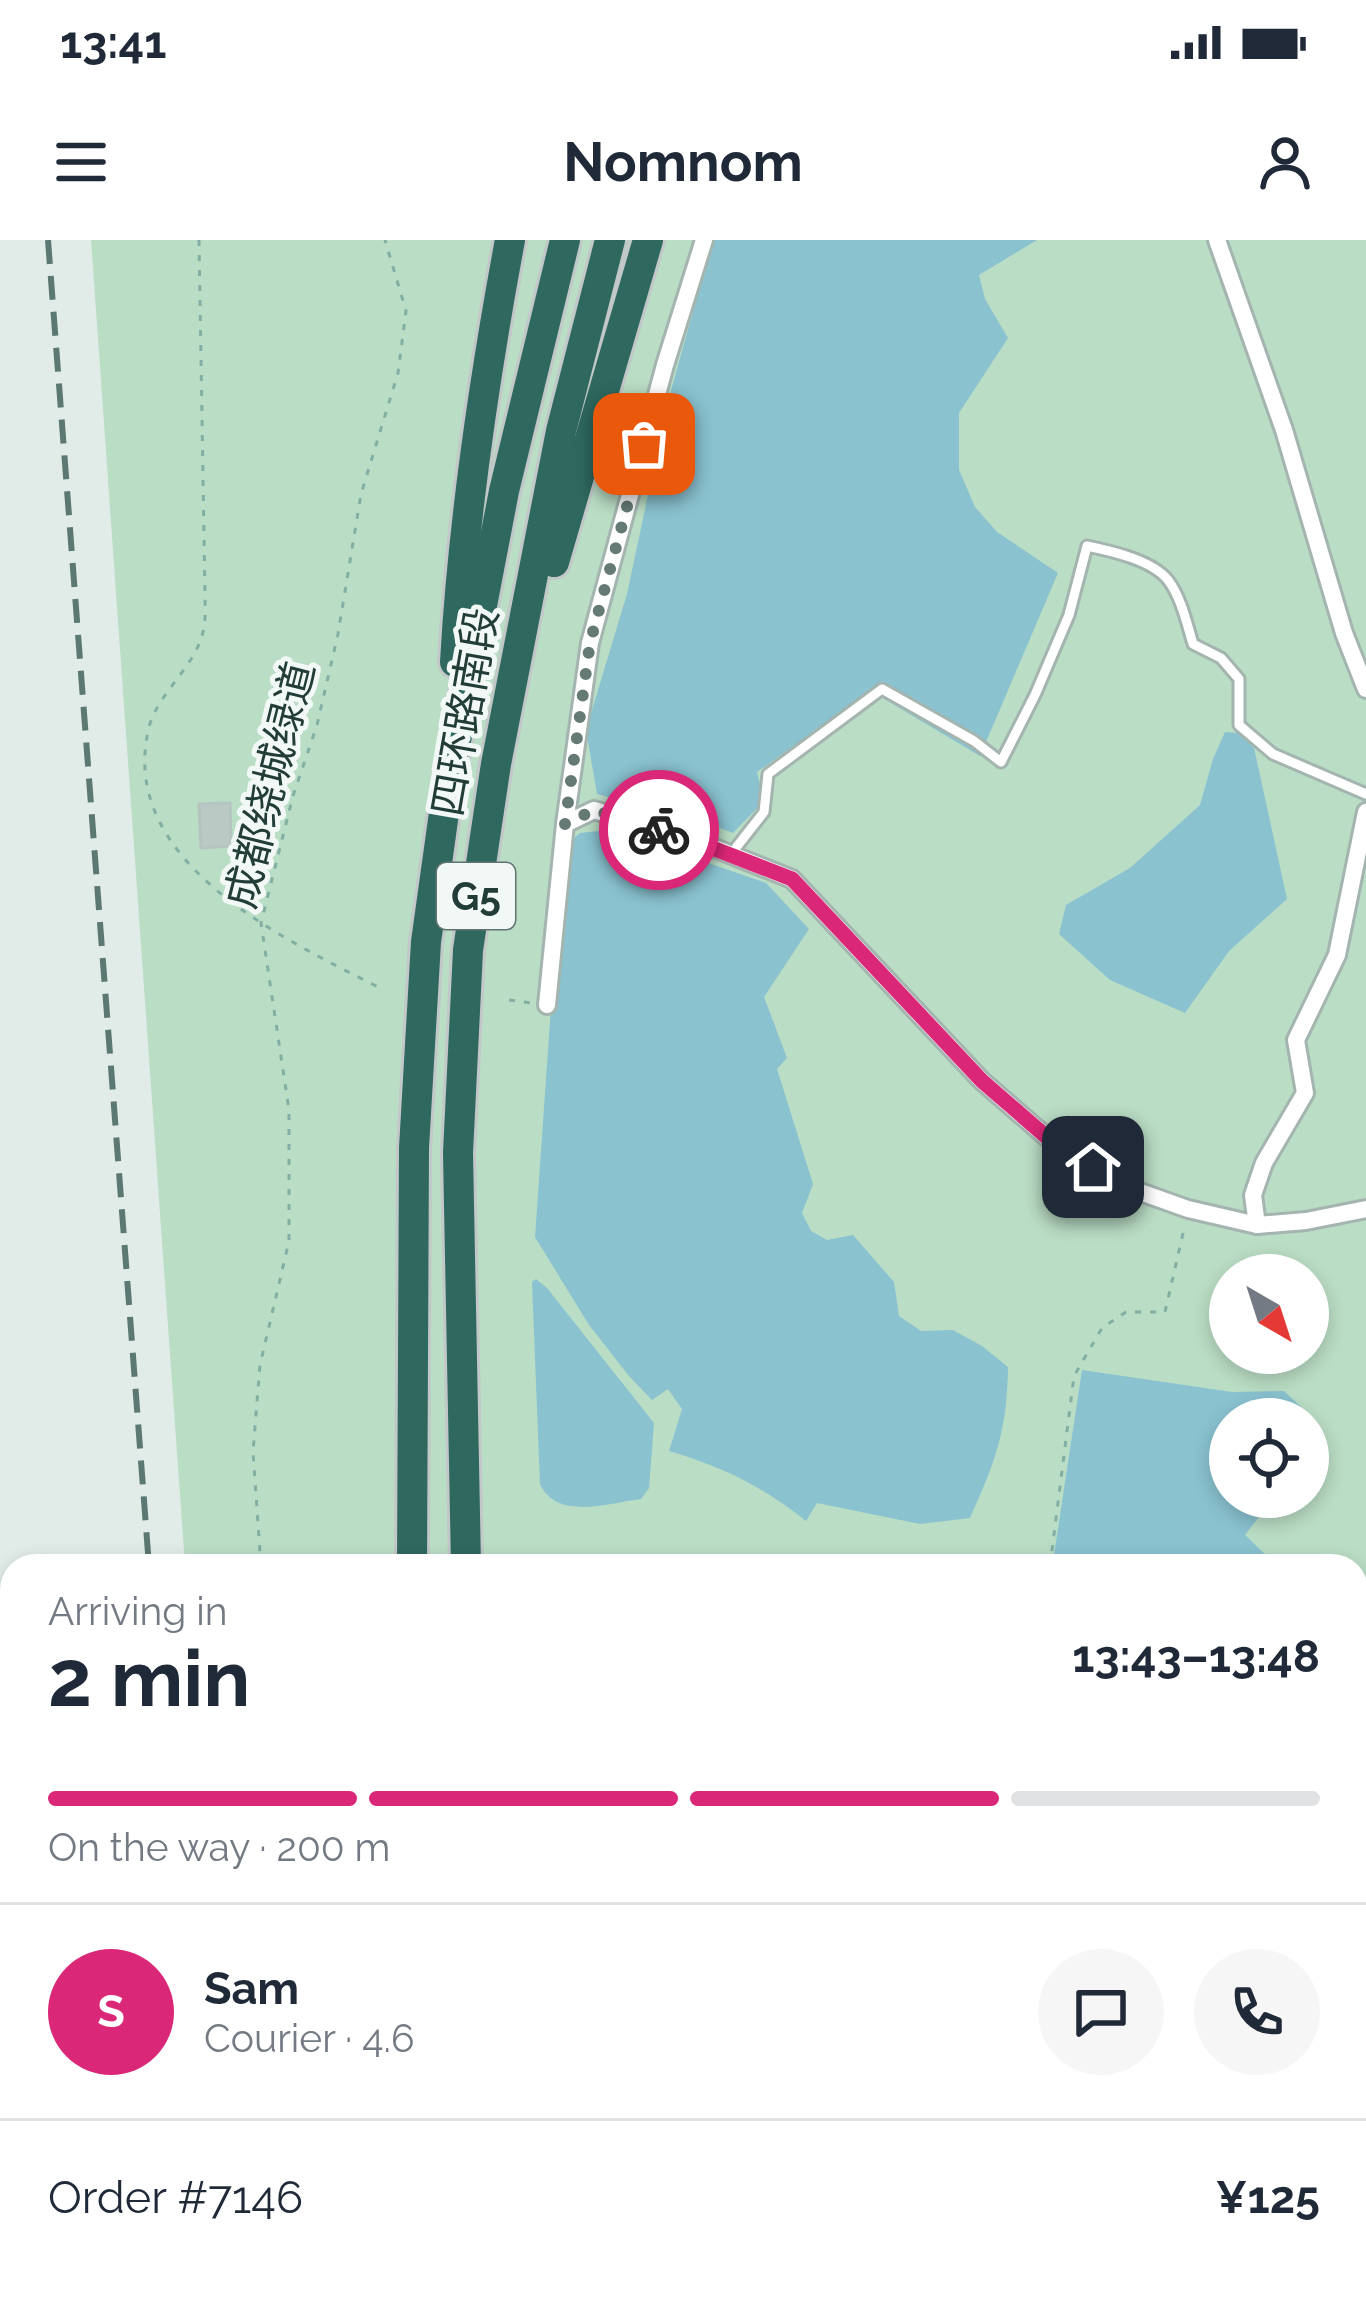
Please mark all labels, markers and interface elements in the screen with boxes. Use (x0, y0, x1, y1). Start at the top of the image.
text: 13:41 (60, 16, 166, 69)
icon: menu (48, 129, 114, 195)
icon: person (1252, 129, 1318, 195)
text: Nomnom (563, 130, 803, 194)
pin (593, 393, 695, 495)
icon: bag (611, 411, 677, 477)
street label: 四环路南段 (423, 604, 507, 820)
street label: 成都绕城绿道 (216, 657, 324, 913)
courier (599, 770, 719, 890)
icon: bike (626, 797, 692, 863)
road number: G5 (437, 863, 515, 929)
pin (1042, 1116, 1144, 1218)
icon: home (1060, 1134, 1126, 1200)
north arrow (1209, 1254, 1329, 1374)
map controls (1209, 1254, 1329, 1518)
button: locate (1209, 1398, 1329, 1518)
text: Arriving in (48, 1588, 228, 1634)
text: 13:43–13:48 (1072, 1630, 1320, 1683)
text: 2 min (48, 1633, 250, 1724)
text: On the way · 200 m (48, 1824, 390, 1870)
button: chat (1038, 1949, 1164, 2075)
button: phone (1194, 1949, 1320, 2075)
text: Sam (204, 1962, 299, 2015)
text: S (97, 1985, 125, 2038)
text: Courier · 4.6 (204, 2015, 414, 2061)
text: Order #7146 (48, 2171, 303, 2224)
text: ¥125 (1215, 2171, 1320, 2224)

